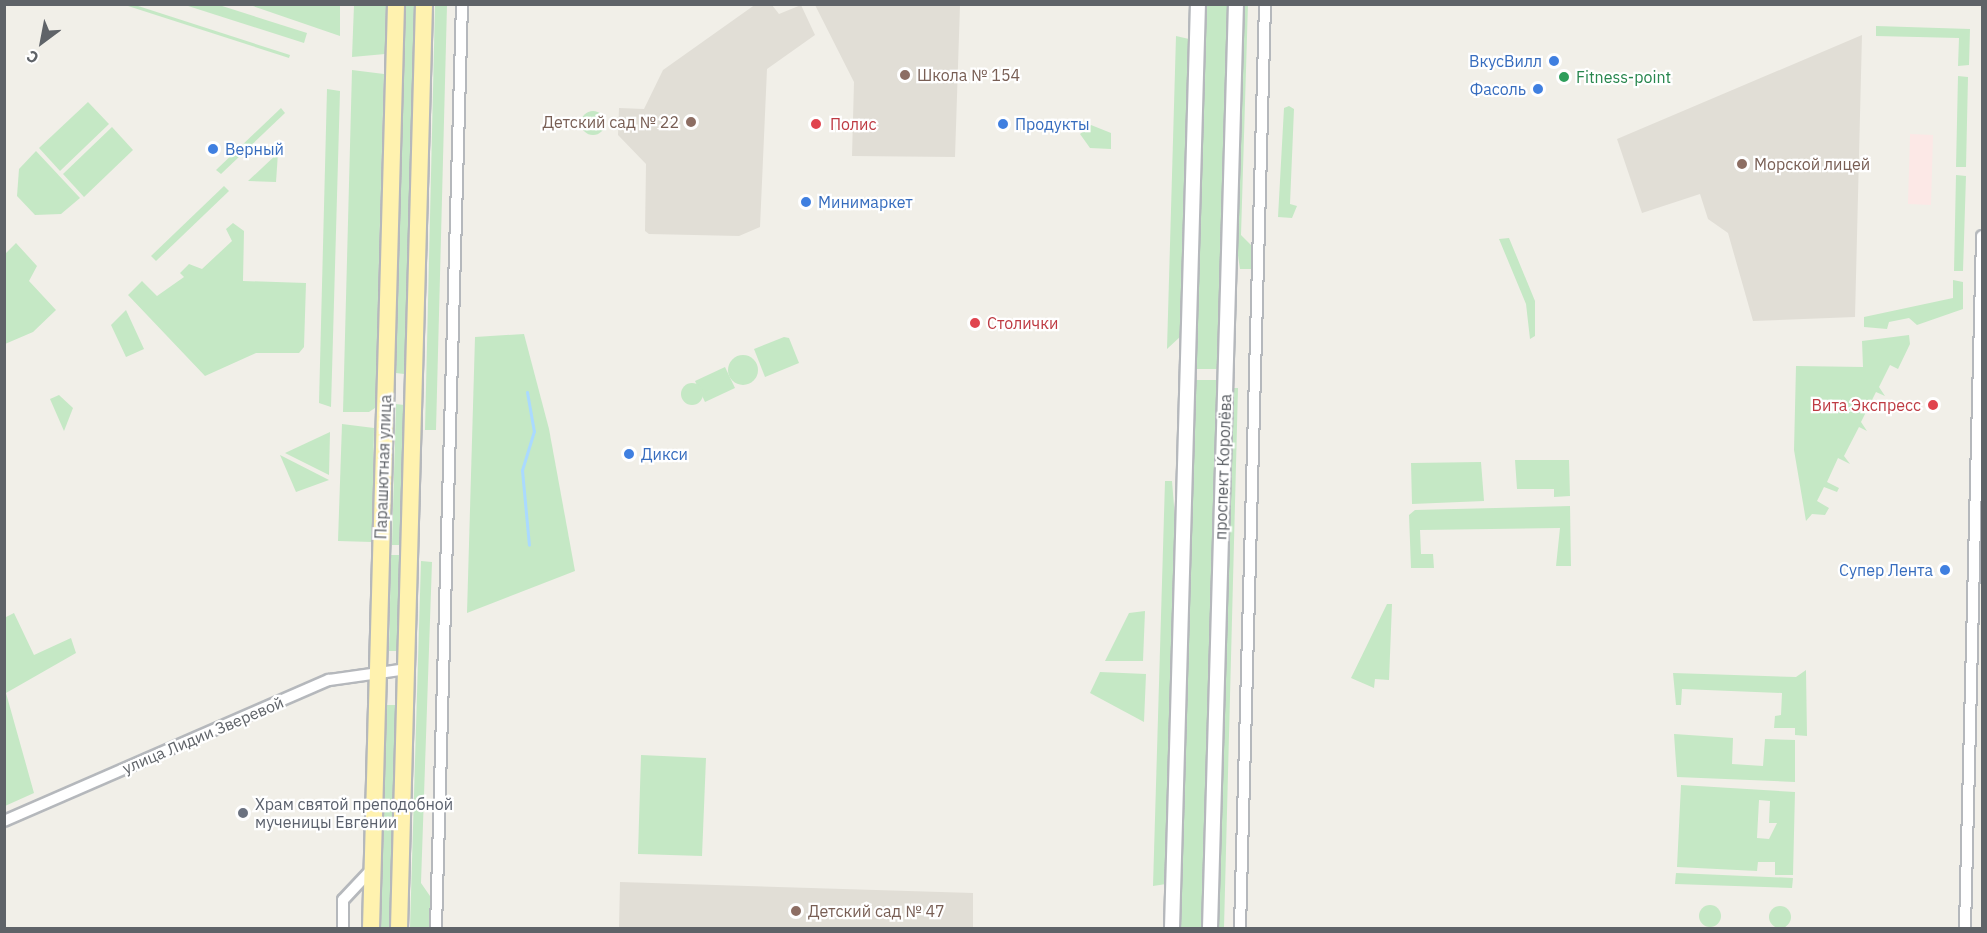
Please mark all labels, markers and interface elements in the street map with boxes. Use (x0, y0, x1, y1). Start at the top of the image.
north arrow (12, 12, 72, 72)
text: С (23, 46, 42, 69)
place label: ВкусВилл (1469, 51, 1542, 71)
marker: ВкусВилл (1547, 54, 1561, 68)
place label: Школа № 154 (917, 65, 1020, 85)
place label: Fitness-point (1576, 67, 1671, 87)
marker: Школа № 154 (898, 68, 912, 82)
marker: Fitness-point (1557, 70, 1571, 84)
place label: Фасоль (1470, 79, 1526, 99)
marker: Фасоль (1531, 82, 1545, 96)
place label: Детский сад № 22 (542, 112, 679, 132)
place label: Полис (830, 114, 876, 134)
place label: Продукты (1015, 114, 1090, 134)
marker: Детский сад № 22 (684, 115, 698, 129)
marker: Полис (807, 115, 825, 133)
marker: Продукты (996, 117, 1010, 131)
place label: Верный (225, 139, 284, 159)
marker: Верный (206, 142, 220, 156)
place label: Морской лицей (1754, 154, 1870, 174)
marker: Морской лицей (1735, 157, 1749, 171)
place label: Минимаркет (818, 192, 913, 212)
marker: Минимаркет (799, 195, 813, 209)
place label: Столички (987, 313, 1058, 333)
marker: Столички (968, 316, 982, 330)
street label: Парашютная улица (371, 394, 395, 540)
street label: проспект Королёва (1211, 394, 1235, 540)
place label: Вита Экспресс (1812, 395, 1921, 415)
marker: Вита Экспресс (1926, 398, 1940, 412)
place label: Дикси (641, 444, 688, 464)
marker: Дикси (622, 447, 636, 461)
place label: Супер Лента (1839, 560, 1933, 580)
marker: Супер Лента (1938, 563, 1952, 577)
street label: улица Лидии Зверевой (120, 692, 286, 778)
place label: Храм святой преподобной мученицы Евгении (255, 794, 453, 832)
marker: Храм святой преподобной мученицы Евгении (236, 806, 250, 820)
place label: Детский сад № 47 (808, 901, 945, 921)
marker: Детский сад № 47 (789, 904, 803, 918)

